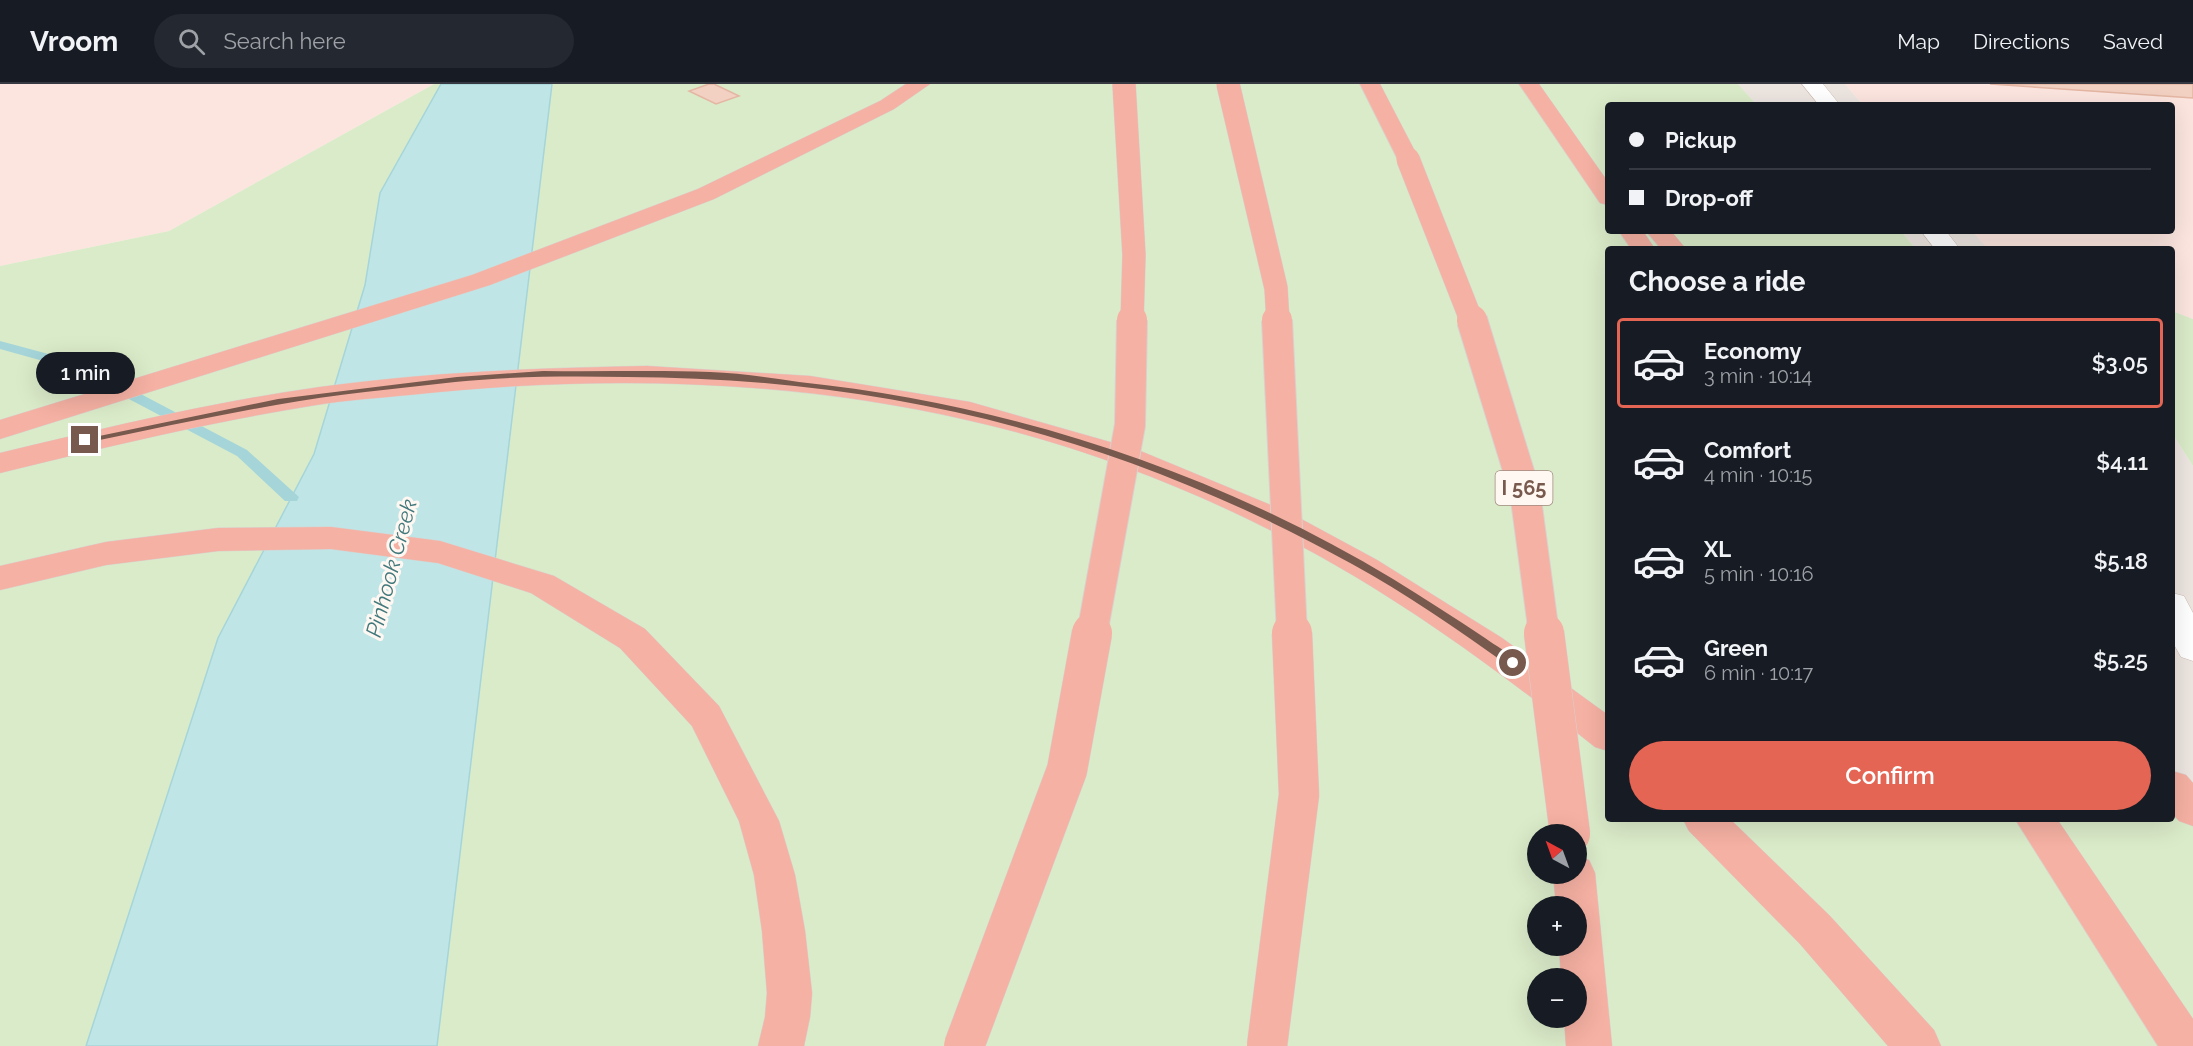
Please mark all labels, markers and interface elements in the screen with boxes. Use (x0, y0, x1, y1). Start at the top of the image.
search box (154, 14, 574, 68)
text: Vroom (30, 25, 118, 58)
icon: search (175, 25, 208, 58)
text: Search here (223, 28, 346, 54)
text: Map (1897, 29, 1940, 54)
text: Directions (1973, 29, 2070, 54)
text: Saved (2103, 29, 2163, 54)
text: Pickup (1665, 127, 1737, 153)
text: Drop-off (1665, 185, 1753, 211)
text: Choose a ride (1629, 266, 1805, 297)
icon: car (1632, 336, 1686, 390)
text: Economy (1704, 338, 1802, 364)
text: $3.05 (2092, 350, 2148, 376)
callout: 1 min (36, 353, 134, 395)
text: 1 min (61, 361, 110, 385)
text: 3 min · 10:14 (1704, 364, 1812, 388)
route end (71, 426, 98, 453)
icon: car (1632, 435, 1686, 489)
text: Comfort (1704, 437, 1791, 463)
text: $4.11 (2096, 449, 2148, 475)
text: 4 min · 10:15 (1704, 463, 1812, 487)
road number: I 565 (1496, 471, 1552, 505)
water label: Pinhook Creek (360, 496, 422, 640)
icon: car (1632, 534, 1686, 588)
text: XL (1704, 536, 1731, 562)
text: $5.18 (2094, 548, 2148, 574)
text: 5 min · 10:16 (1704, 562, 1814, 586)
icon: car (1632, 633, 1686, 687)
text: Green (1704, 635, 1768, 661)
text: $5.25 (2093, 647, 2148, 673)
route start (1499, 649, 1526, 676)
text: 6 min · 10:17 (1704, 661, 1813, 685)
button: Confirm (1629, 741, 2151, 810)
north arrow (1527, 824, 1587, 884)
map controls (1527, 824, 1587, 1028)
button: + (1527, 896, 1587, 956)
button: − (1527, 968, 1587, 1028)

